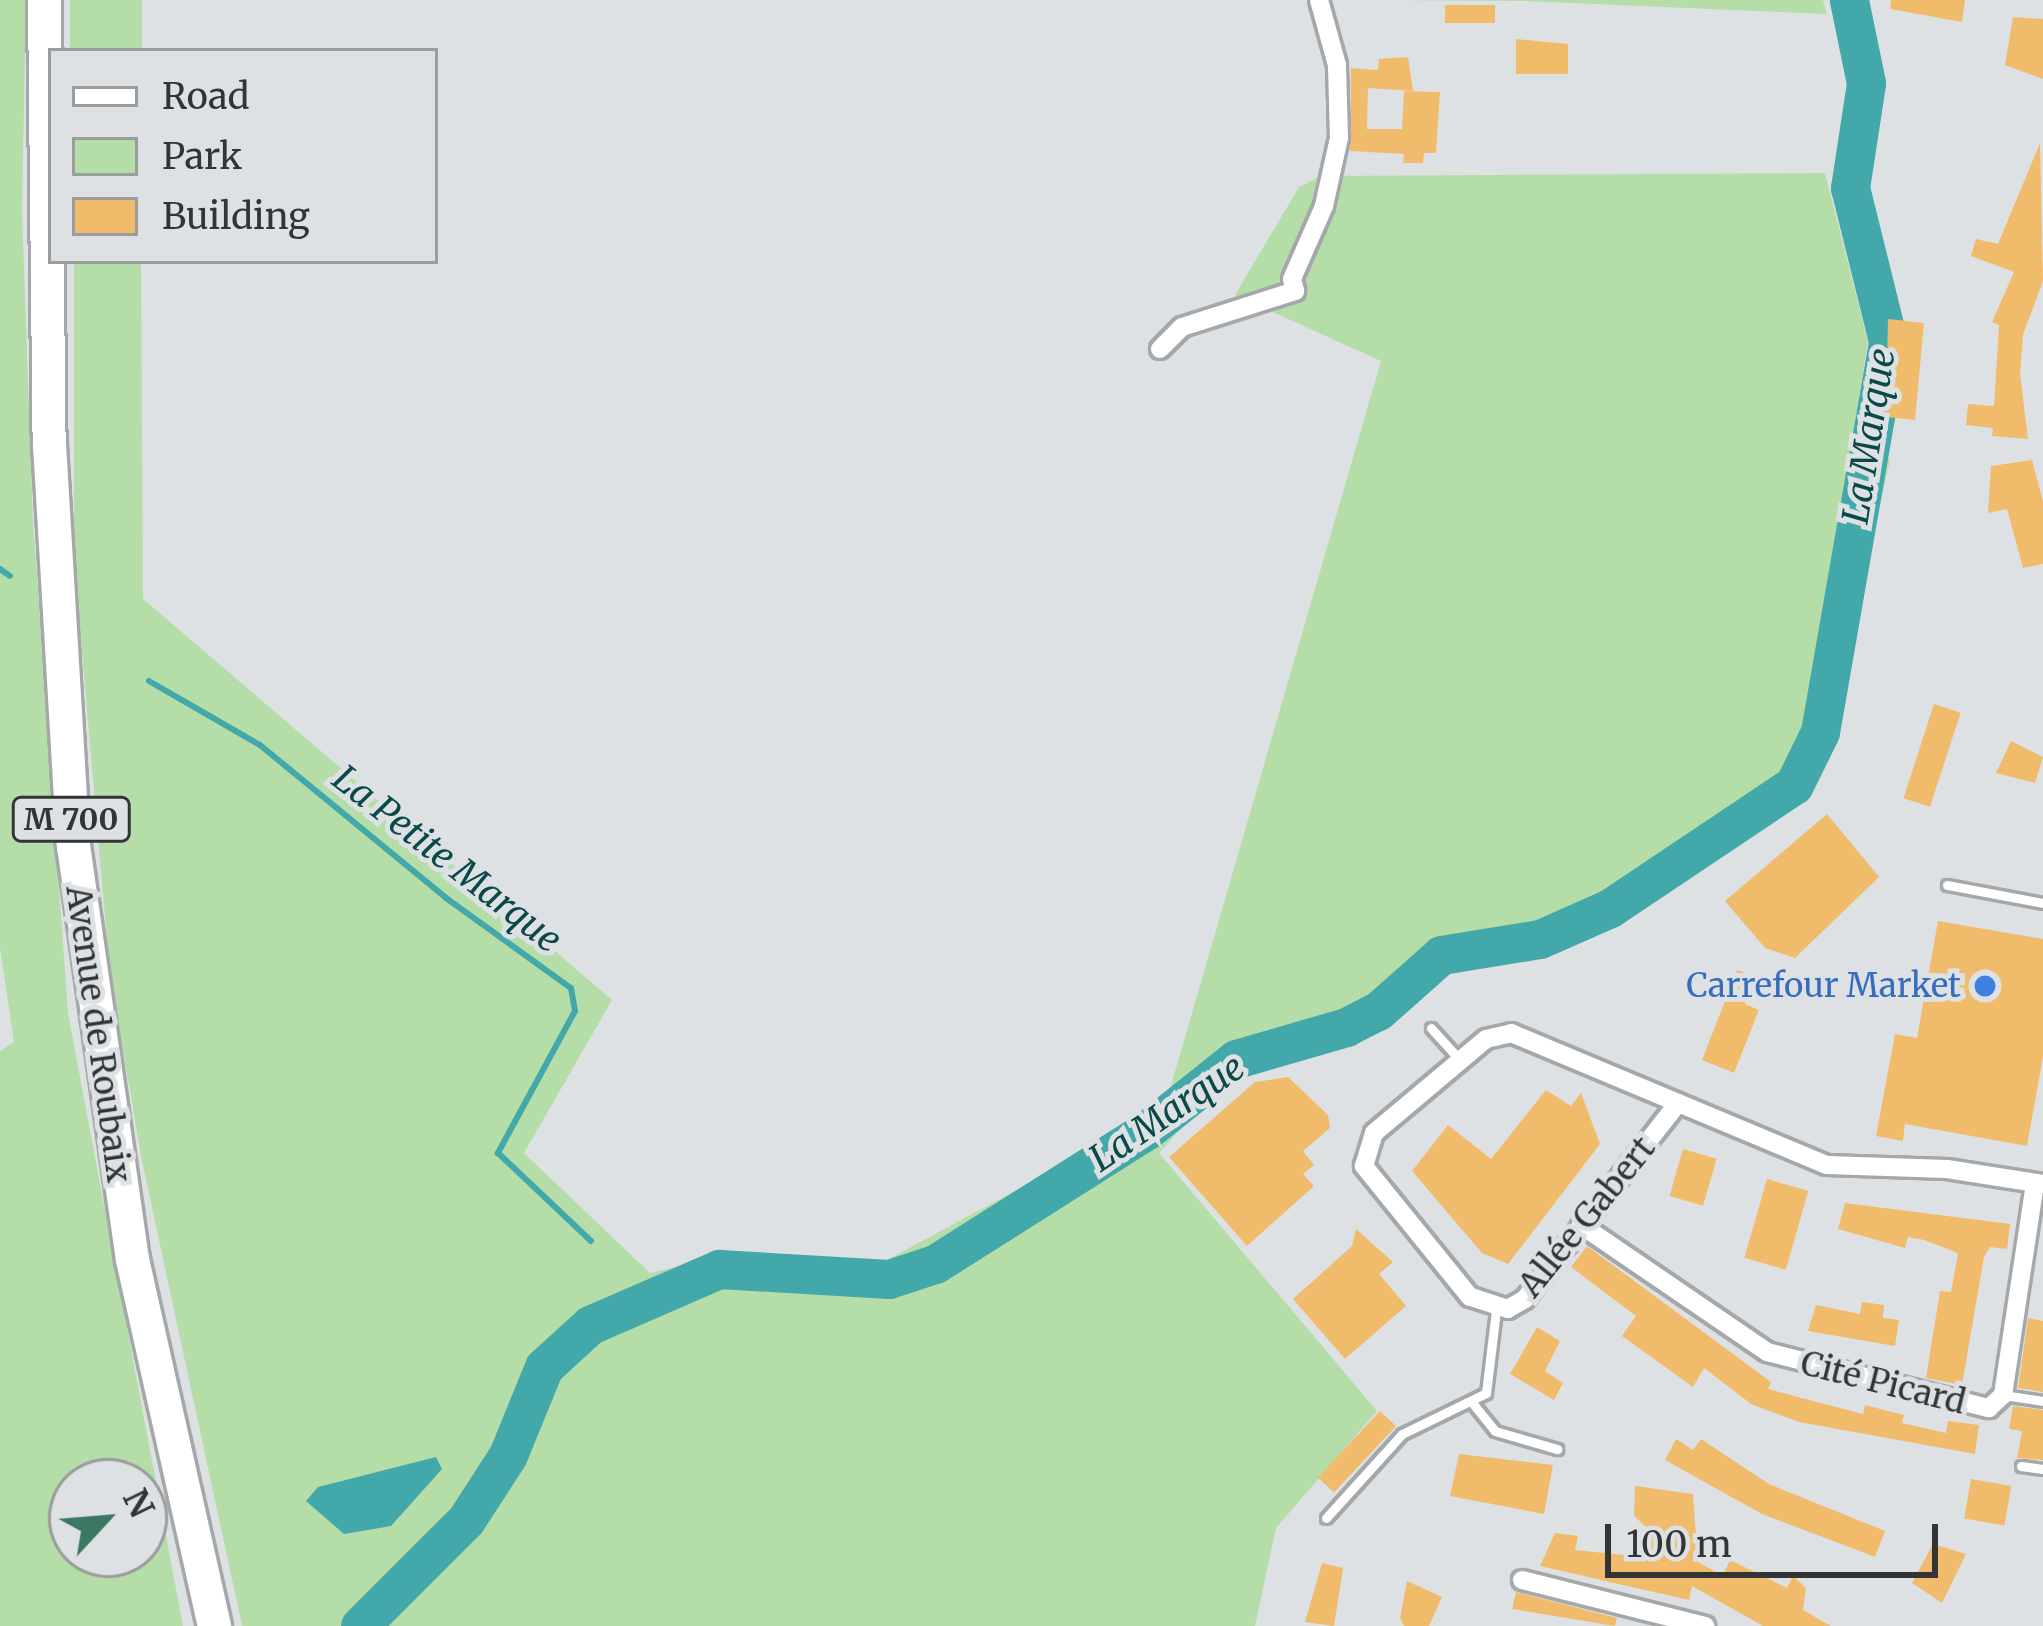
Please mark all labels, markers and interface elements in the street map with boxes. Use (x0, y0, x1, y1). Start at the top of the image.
legend (48, 48, 438, 264)
text: Road (162, 74, 249, 119)
text: Park (162, 134, 242, 179)
text: Building (162, 194, 310, 239)
water label: La Marque (1834, 345, 1904, 527)
water label: La Petite Marque (324, 756, 570, 962)
road number: M 700 (11, 795, 131, 843)
street label: Avenue de Roubaix (58, 883, 138, 1185)
place label: Carrefour Market (1686, 966, 1961, 1006)
marker: Carrefour Market (1972, 973, 1998, 999)
water label: La Marque (1082, 1046, 1252, 1180)
street label: Allée Gabert (1511, 1129, 1663, 1305)
street label: Cité Picard (1797, 1343, 1969, 1423)
north arrow (48, 1458, 168, 1578)
text: N (114, 1483, 162, 1524)
scale bar (1611, 1500, 1944, 1574)
text: 100 m (1626, 1522, 1732, 1567)

